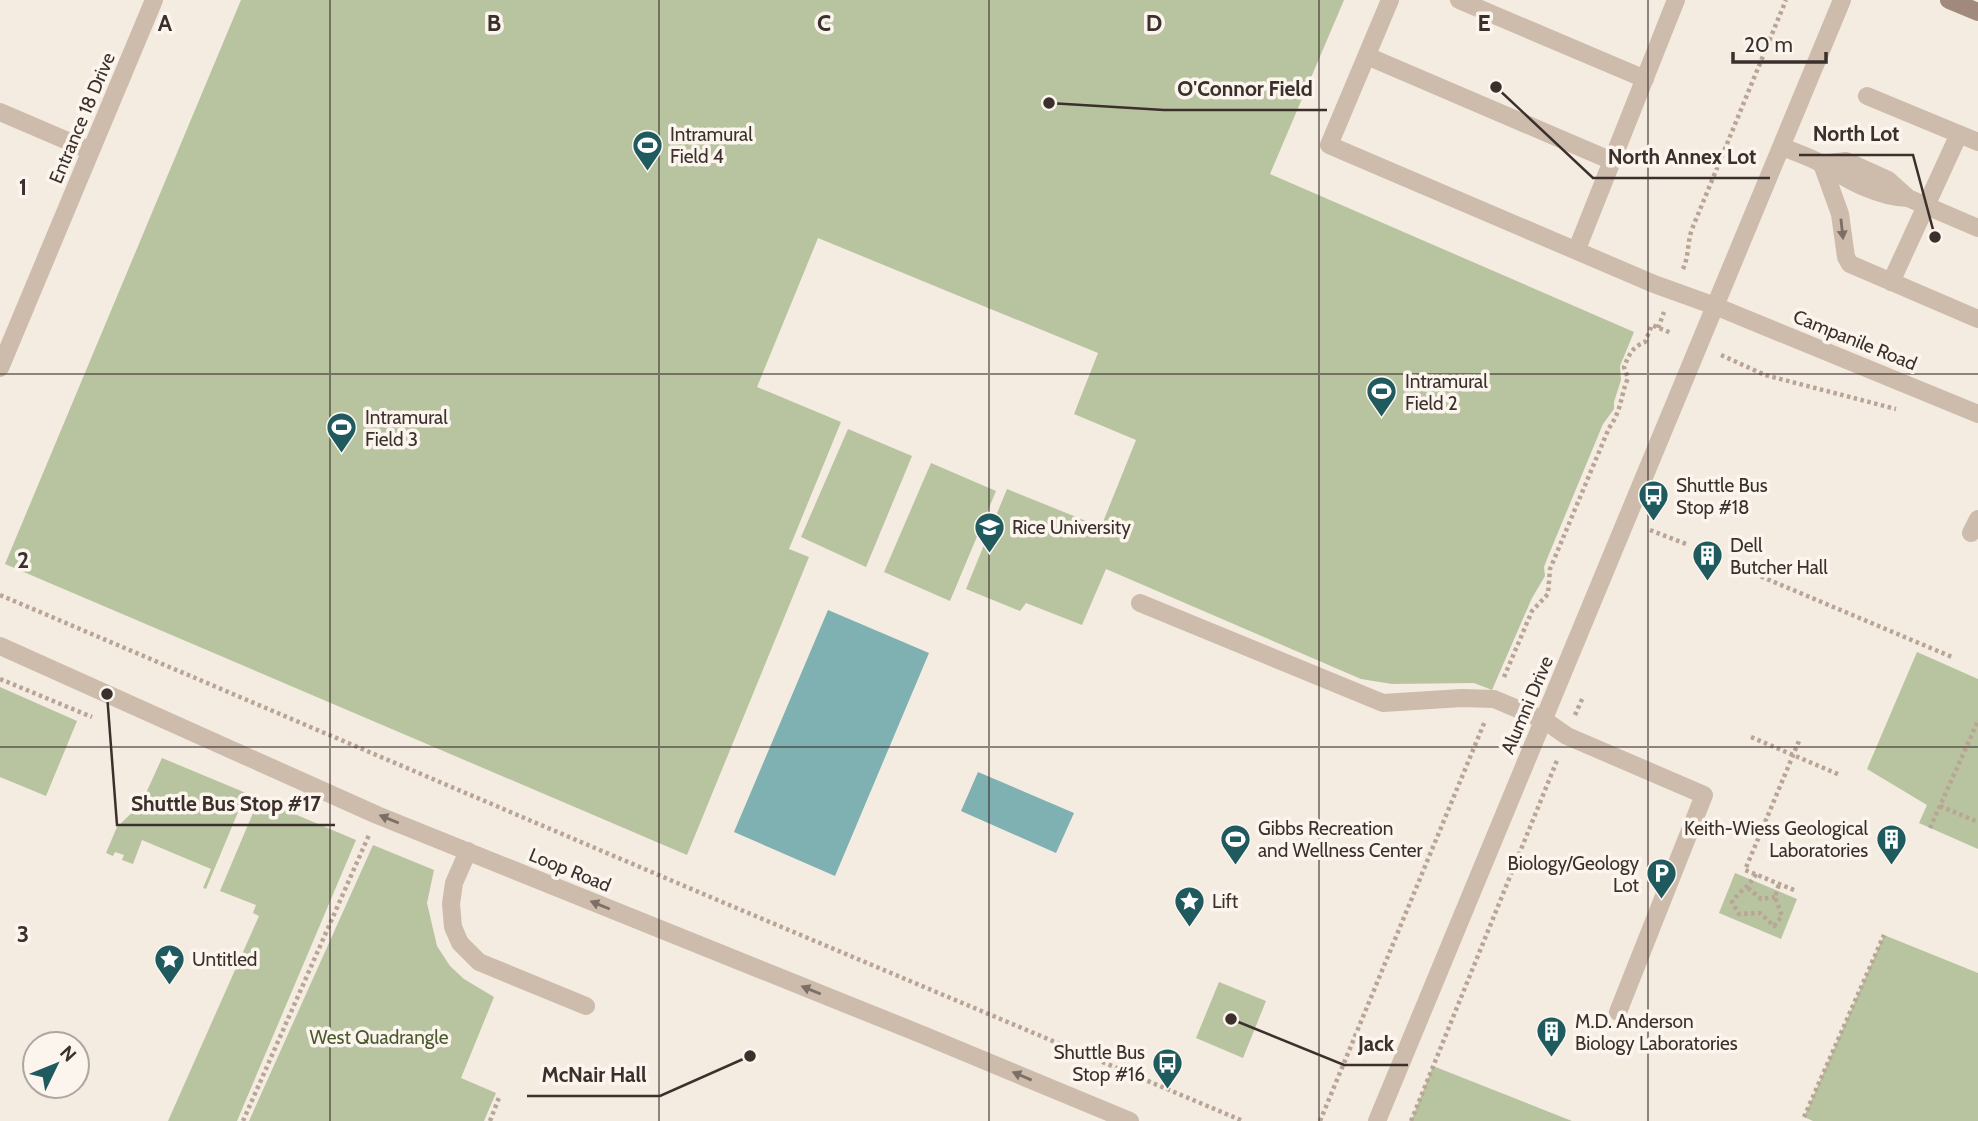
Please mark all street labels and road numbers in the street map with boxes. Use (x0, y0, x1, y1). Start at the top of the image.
street label: Entrance 18 Drive (44, 49, 120, 187)
street label: Campanile Road (1790, 305, 1920, 375)
street label: Alumni Drive (1496, 652, 1558, 757)
street label: Loop Road (526, 843, 614, 897)

